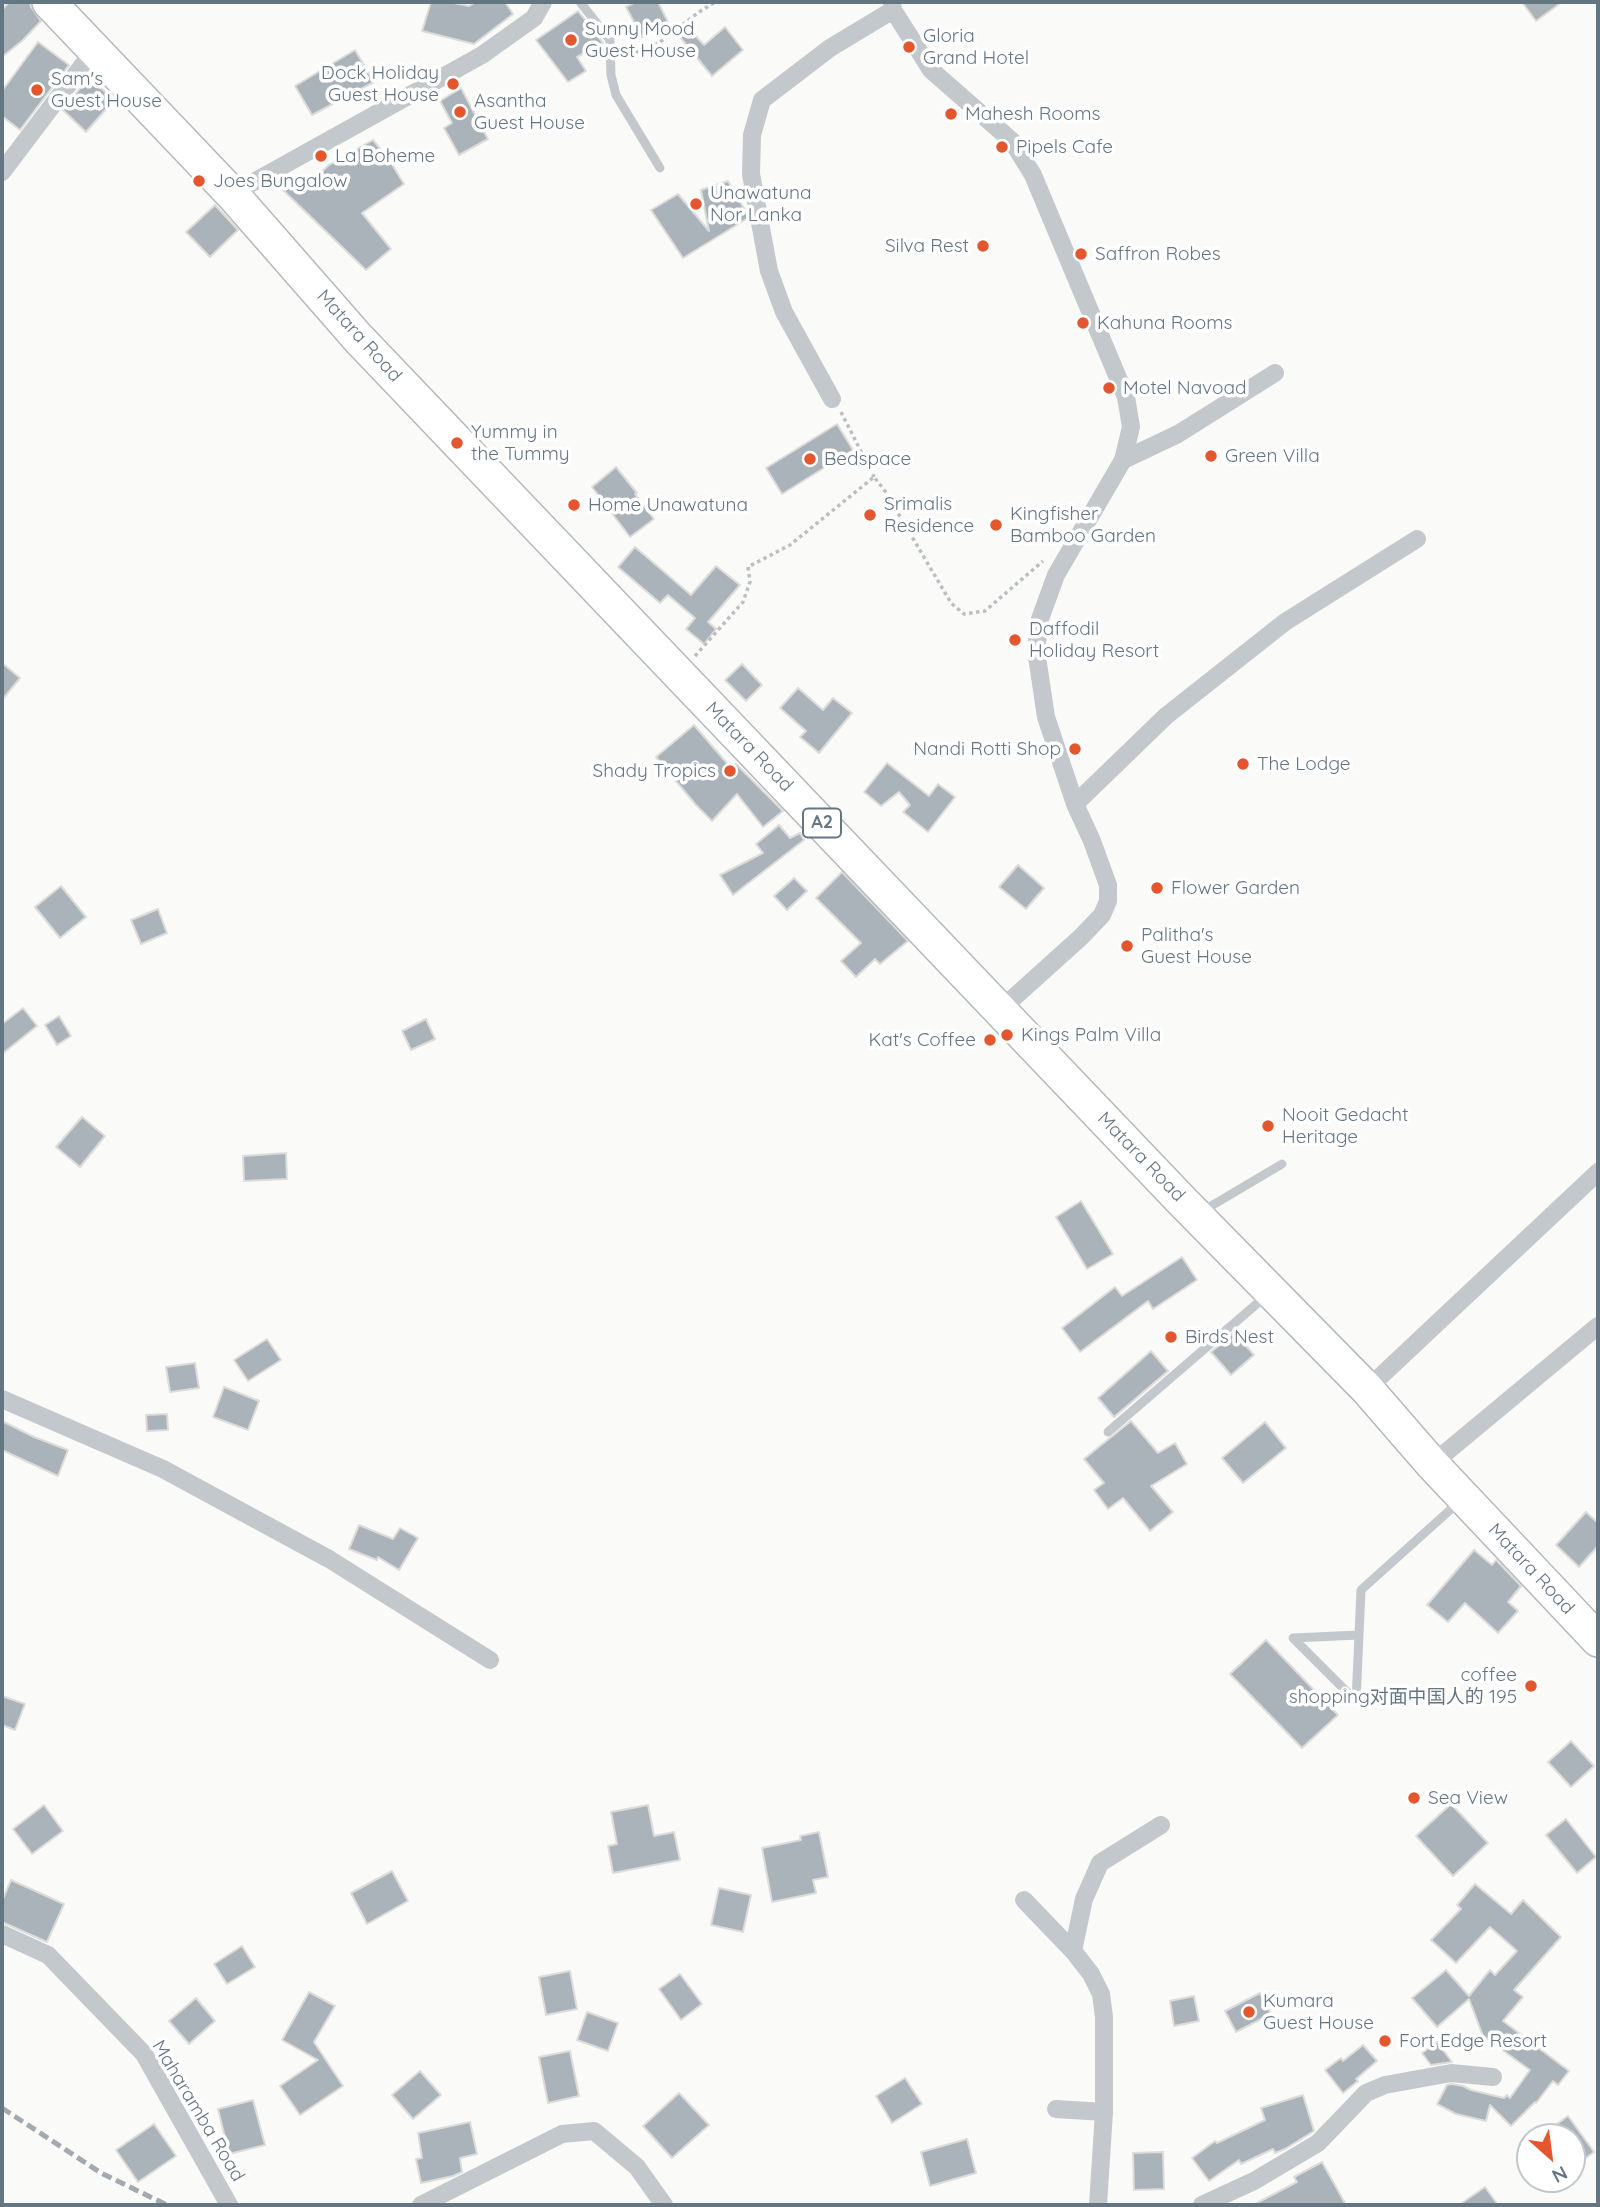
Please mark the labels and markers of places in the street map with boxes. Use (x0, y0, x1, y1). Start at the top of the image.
place label: Sunny Mood Guest House (585, 18, 696, 62)
place label: Gloria Grand Hotel (923, 25, 1029, 69)
marker: Sunny Mood Guest House (563, 32, 579, 48)
marker: Gloria Grand Hotel (901, 39, 917, 55)
place label: Dock Holiday Guest House (321, 62, 439, 106)
place label: Sam's Guest House (51, 68, 162, 112)
marker: Dock Holiday Guest House (445, 76, 461, 92)
marker: Sam's Guest House (29, 82, 45, 98)
place label: Asantha Guest House (474, 90, 585, 134)
place label: Mahesh Rooms (965, 103, 1100, 125)
marker: Asantha Guest House (452, 104, 468, 120)
marker: Mahesh Rooms (943, 106, 959, 122)
place label: Pipels Cafe (1016, 136, 1113, 158)
marker: Pipels Cafe (994, 139, 1010, 155)
place label: La Boheme (335, 145, 435, 167)
marker: La Boheme (313, 148, 329, 164)
place label: Joes Bungalow (213, 170, 348, 192)
marker: Joes Bungalow (191, 173, 207, 189)
place label: Unawatuna Nor Lanka (710, 182, 812, 226)
marker: Unawatuna Nor Lanka (688, 196, 704, 212)
place label: Silva Rest (885, 235, 969, 257)
marker: Silva Rest (975, 238, 991, 254)
place label: Saffron Robes (1095, 243, 1221, 265)
marker: Saffron Robes (1073, 246, 1089, 262)
place label: Kahuna Rooms (1097, 312, 1232, 334)
marker: Kahuna Rooms (1075, 315, 1091, 331)
place label: Motel Navoad (1123, 377, 1246, 399)
marker: Motel Navoad (1101, 380, 1117, 396)
place label: Yummy in the Tummy (471, 421, 570, 465)
marker: Yummy in the Tummy (449, 435, 465, 451)
place label: Green Villa (1225, 445, 1320, 467)
place label: Bedspace (824, 448, 911, 470)
marker: Green Villa (1203, 448, 1219, 464)
marker: Bedspace (802, 451, 818, 467)
place label: Srimalis Residence (884, 493, 974, 537)
place label: Home Unawatuna (588, 494, 748, 516)
marker: Home Unawatuna (566, 497, 582, 513)
place label: Kingfisher Bamboo Garden (1010, 503, 1156, 547)
marker: Srimalis Residence (862, 507, 878, 523)
marker: Kingfisher Bamboo Garden (988, 517, 1004, 533)
place label: Daffodil Holiday Resort (1029, 618, 1159, 662)
marker: Daffodil Holiday Resort (1007, 632, 1023, 648)
place label: Nandi Rotti Shop (913, 738, 1061, 760)
marker: Nandi Rotti Shop (1067, 741, 1083, 757)
place label: The Lodge (1257, 753, 1350, 775)
marker: The Lodge (1235, 756, 1251, 772)
place label: Shady Tropics (592, 760, 716, 782)
marker: Shady Tropics (722, 763, 738, 779)
place label: Flower Garden (1171, 877, 1300, 899)
marker: Flower Garden (1149, 880, 1165, 896)
place label: Palitha's Guest House (1141, 924, 1252, 968)
marker: Palitha's Guest House (1119, 938, 1135, 954)
place label: Kings Palm Villa (1021, 1024, 1161, 1046)
marker: Kings Palm Villa (999, 1027, 1015, 1043)
place label: Kat's Coffee (868, 1029, 976, 1051)
marker: Kat's Coffee (982, 1032, 998, 1048)
place label: Nooit Gedacht Heritage (1282, 1104, 1409, 1148)
marker: Nooit Gedacht Heritage (1260, 1118, 1276, 1134)
place label: Birds Nest (1185, 1326, 1274, 1348)
marker: Birds Nest (1163, 1329, 1179, 1345)
place label: coffee shopping对面中国人的 195 (1289, 1664, 1517, 1708)
marker: coffee shopping对面中国人的 195 (1523, 1678, 1539, 1694)
place label: Sea View (1428, 1787, 1508, 1809)
marker: Sea View (1406, 1790, 1422, 1806)
place label: Kumara Guest House (1263, 1990, 1374, 2034)
marker: Kumara Guest House (1241, 2004, 1257, 2020)
place label: Fort Edge Resort (1399, 2030, 1547, 2052)
marker: Fort Edge Resort (1377, 2033, 1393, 2049)

